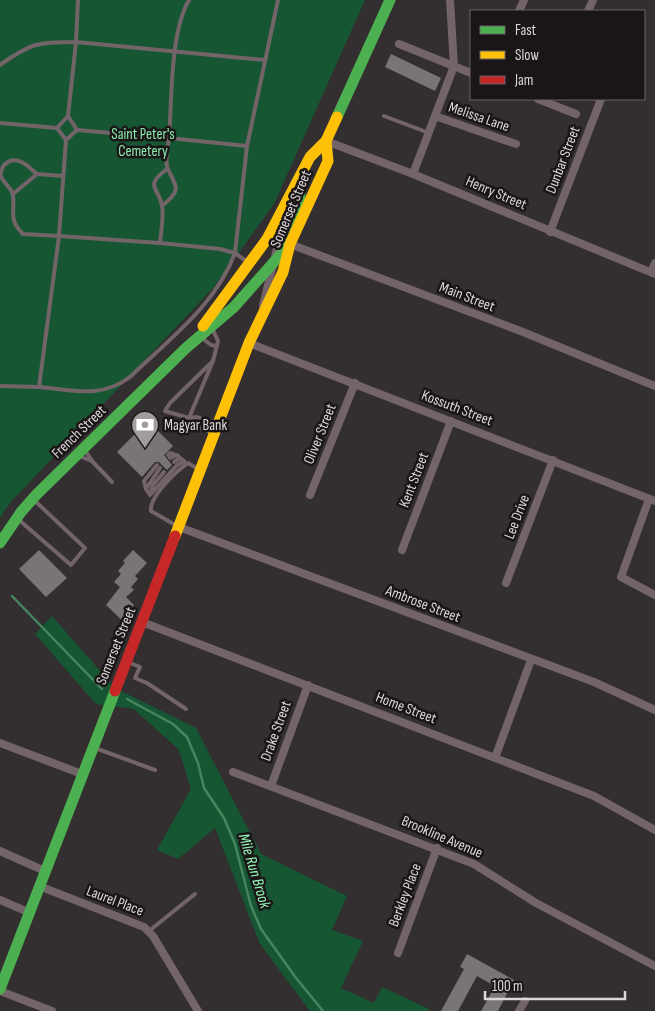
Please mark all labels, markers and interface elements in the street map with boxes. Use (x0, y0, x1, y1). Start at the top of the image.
legend (470, 10, 645, 100)
text: Fast (515, 21, 537, 40)
text: Slow (515, 46, 539, 65)
text: Jam (514, 71, 533, 90)
street label: Melissa Lane (446, 98, 512, 136)
street label: Dunbar Street (542, 123, 585, 196)
park label: Saint Peter's Cemetery (111, 125, 175, 161)
street label: Somerset Street (266, 167, 316, 251)
street label: Henry Street (463, 172, 530, 214)
street label: Main Street (437, 278, 498, 316)
street label: Kossuth Street (419, 386, 496, 430)
street label: French Street (48, 401, 111, 463)
street label: Oliver Street (299, 401, 341, 467)
bank icon: Magyar Bank (130, 410, 160, 449)
place label: Magyar Bank (164, 416, 227, 435)
street label: Kent Street (395, 449, 433, 510)
street label: Lee Drive (500, 492, 534, 542)
street label: Ambrose Street (382, 581, 463, 627)
street label: Somerset Street (92, 604, 140, 688)
street label: Home Street (373, 688, 439, 728)
street label: Drake Street (256, 698, 296, 764)
street label: Brookline Avenue (399, 811, 485, 863)
water label: Mile Run Brook (234, 831, 275, 912)
street label: Berkley Place (384, 861, 426, 929)
street label: Laurel Place (84, 881, 146, 921)
scale bar (485, 968, 625, 1000)
text: 100 m (492, 977, 523, 996)

